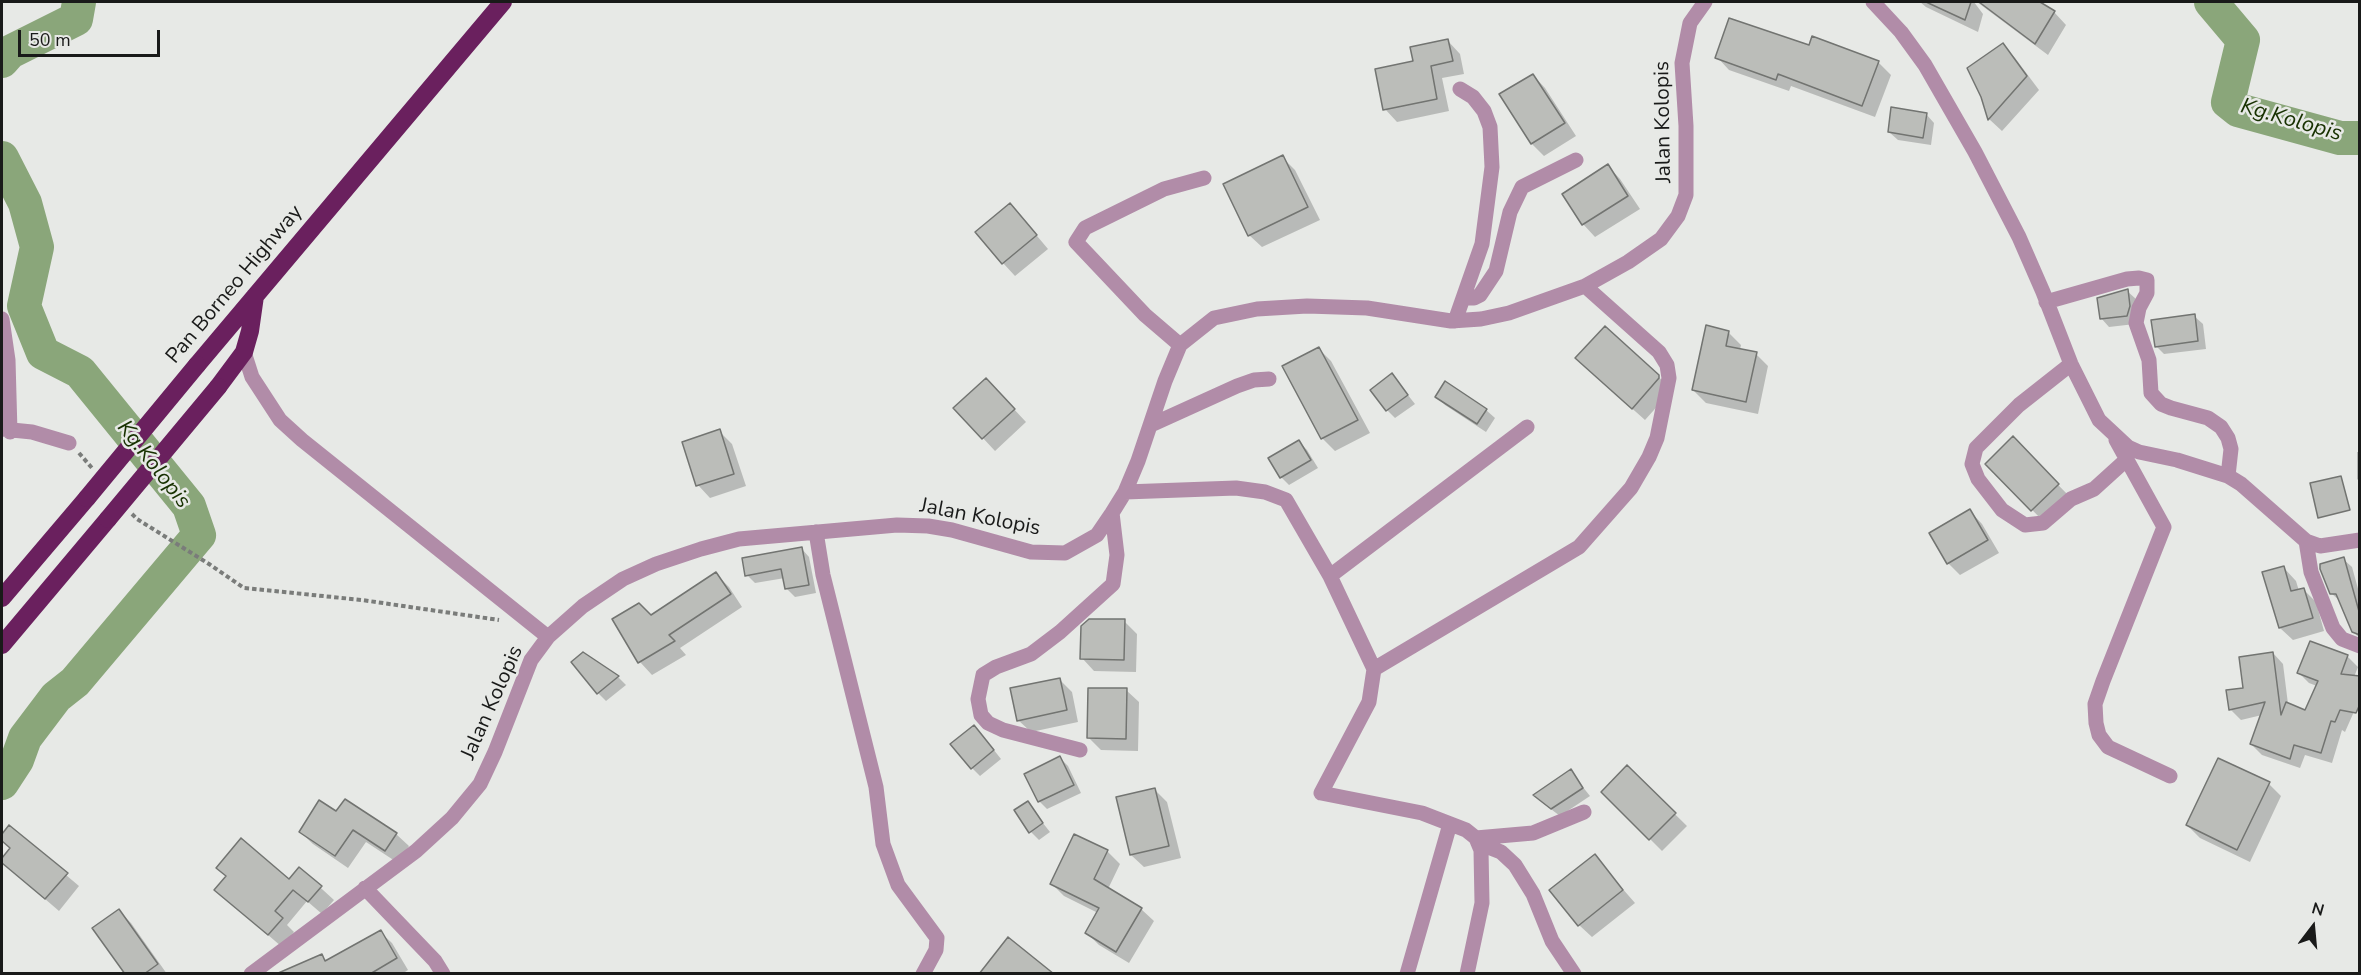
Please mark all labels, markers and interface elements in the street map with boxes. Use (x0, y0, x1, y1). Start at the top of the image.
scale bar (21, 18, 164, 56)
text: 50 m (29, 28, 71, 52)
street label: Jalan Kolopis (1650, 61, 1678, 183)
water label: Kg.Kolopis (2237, 94, 2345, 148)
street label: Pan Borneo Highway (161, 201, 309, 369)
water label: Kg.Kolopis (110, 416, 196, 514)
street label: Jalan Kolopis (918, 494, 1042, 542)
street label: Jalan Kolopis (457, 642, 529, 764)
north arrow (2283, 897, 2343, 957)
text: N (2309, 897, 2327, 922)

